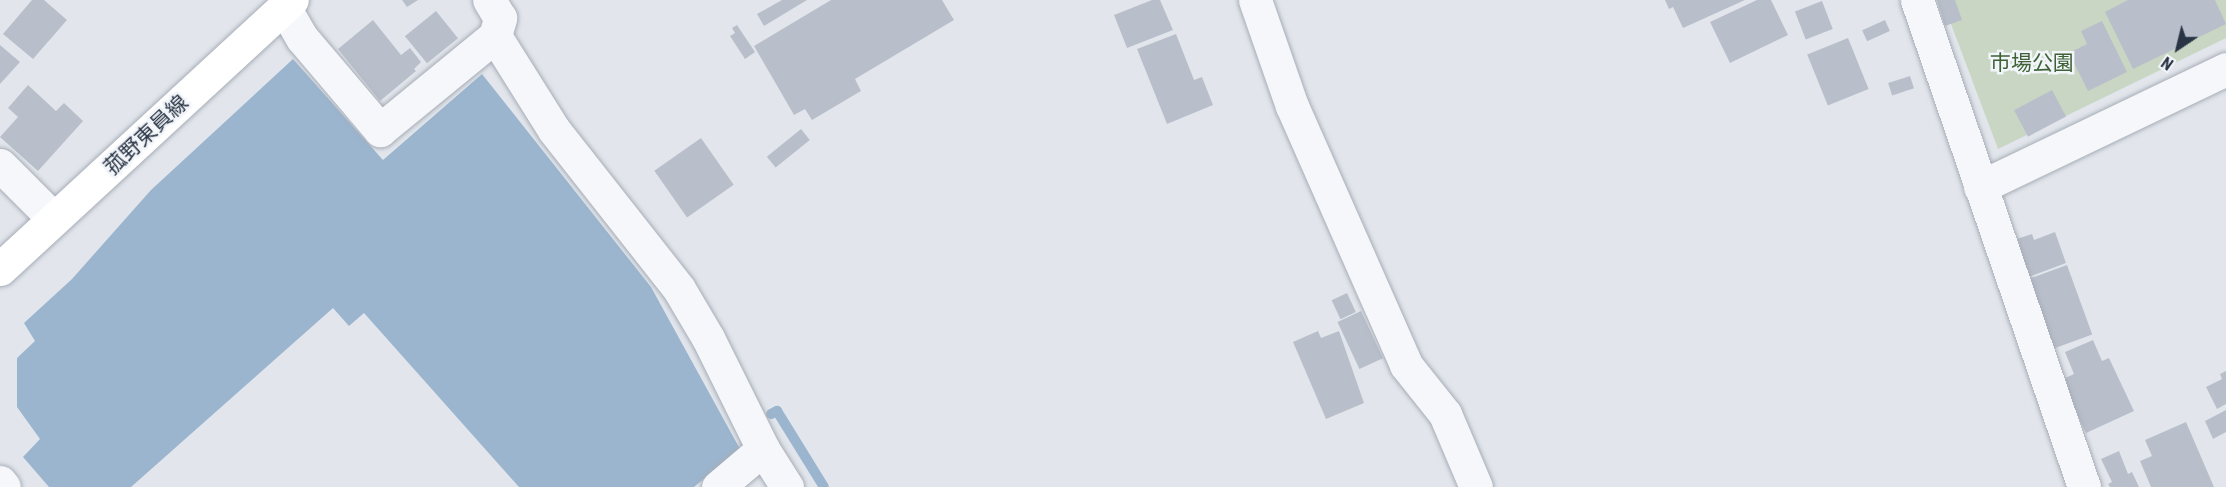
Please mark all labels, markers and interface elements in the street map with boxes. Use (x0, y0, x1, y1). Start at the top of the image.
north arrow (2148, 18, 2208, 78)
park label: 市場公園 (1990, 50, 2074, 76)
text: N (2158, 53, 2177, 74)
street label: 菰野東員線 (99, 90, 193, 180)

